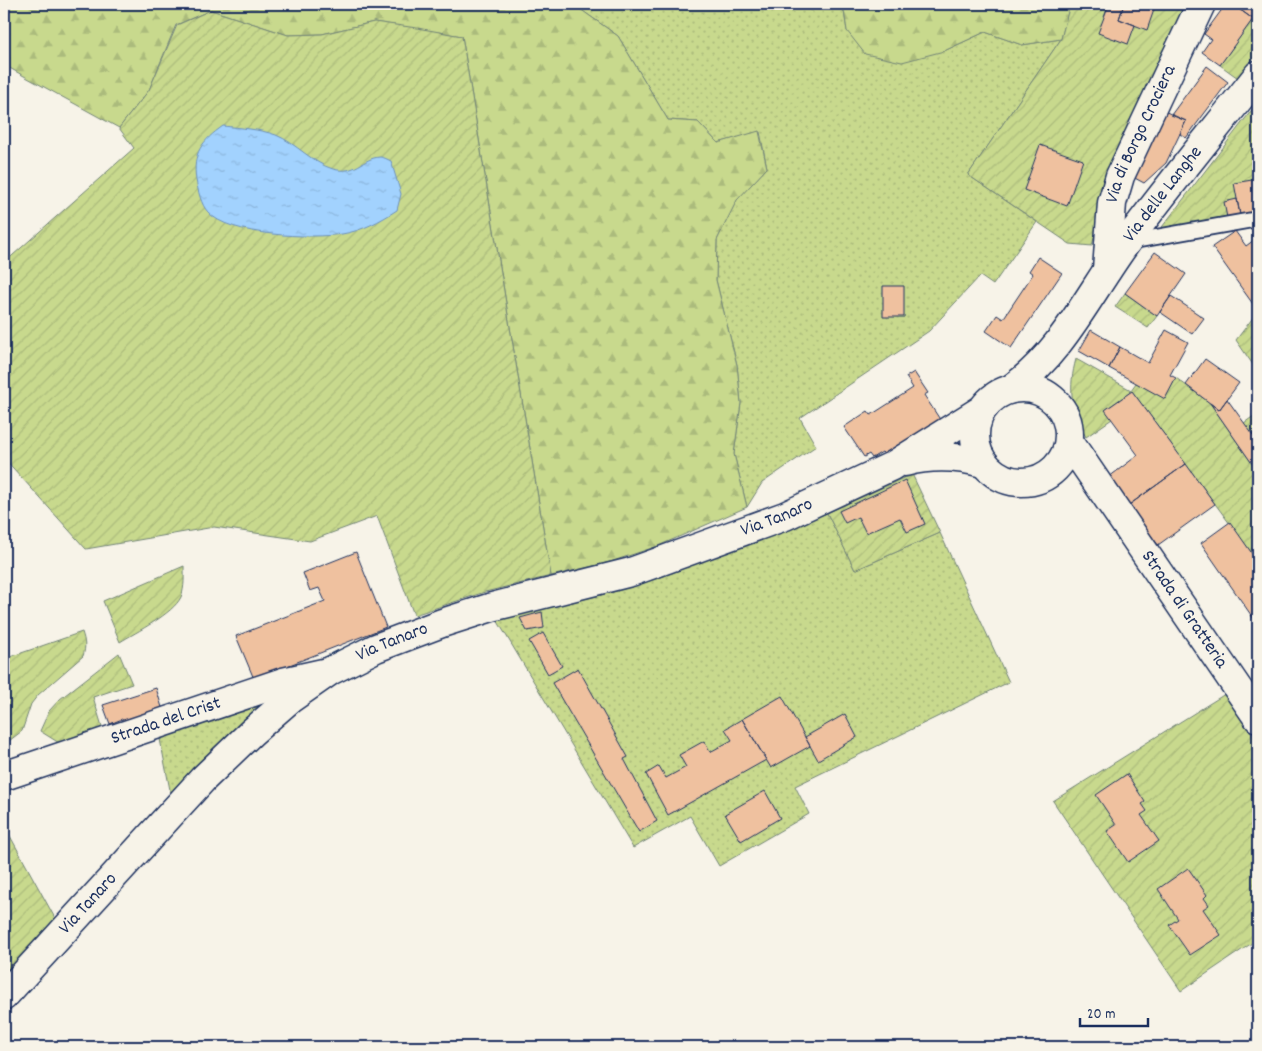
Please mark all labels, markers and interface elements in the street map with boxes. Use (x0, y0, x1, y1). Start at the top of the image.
street label: Via di Borgo Crociera (1099, 60, 1184, 206)
street label: Via delle Langhe (1117, 141, 1210, 249)
street label: Via Tanaro (737, 491, 818, 544)
street label: Strada di Gratteria (1134, 545, 1235, 675)
street label: Via Tanaro (351, 616, 432, 669)
street label: Strada del Crist (107, 690, 225, 753)
street label: Via Tanaro (53, 867, 124, 941)
scale bar (1080, 996, 1147, 1028)
text: 20 m (1087, 1004, 1115, 1026)

